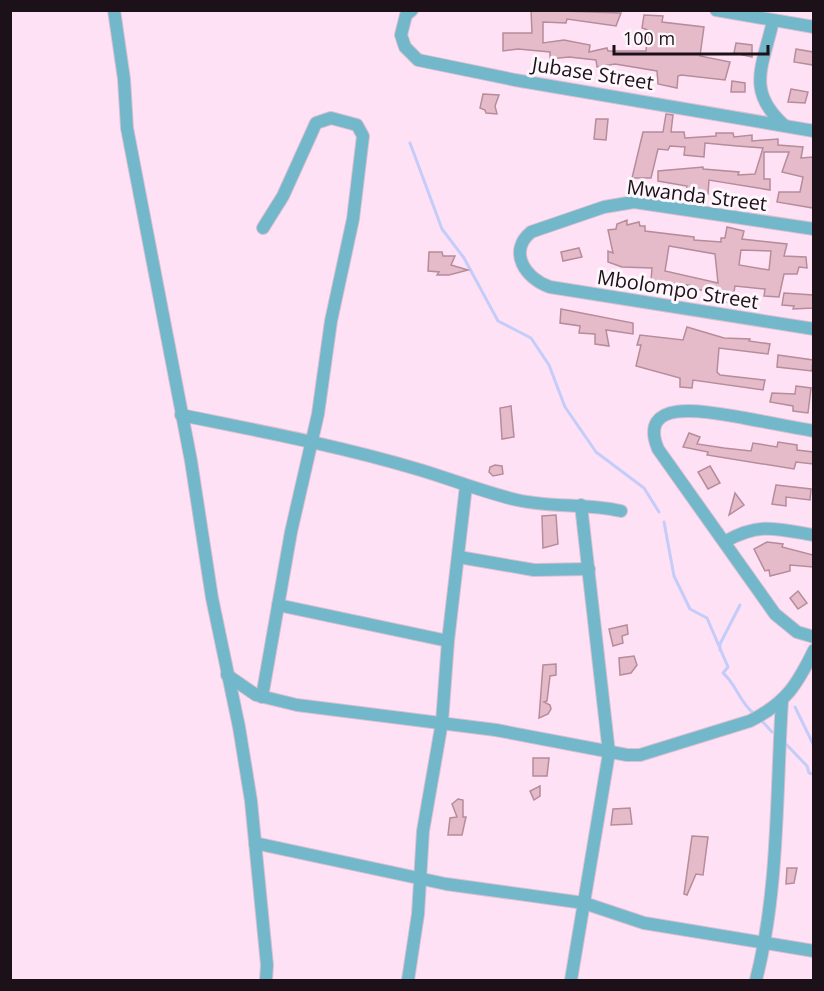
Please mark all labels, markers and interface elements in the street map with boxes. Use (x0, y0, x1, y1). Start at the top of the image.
scale bar (614, 18, 768, 56)
text: 100 m (623, 26, 675, 50)
street label: Jubase Street (528, 50, 656, 96)
street label: Mwanda Street (625, 173, 769, 217)
street label: Mbolompo Street (595, 263, 761, 315)

